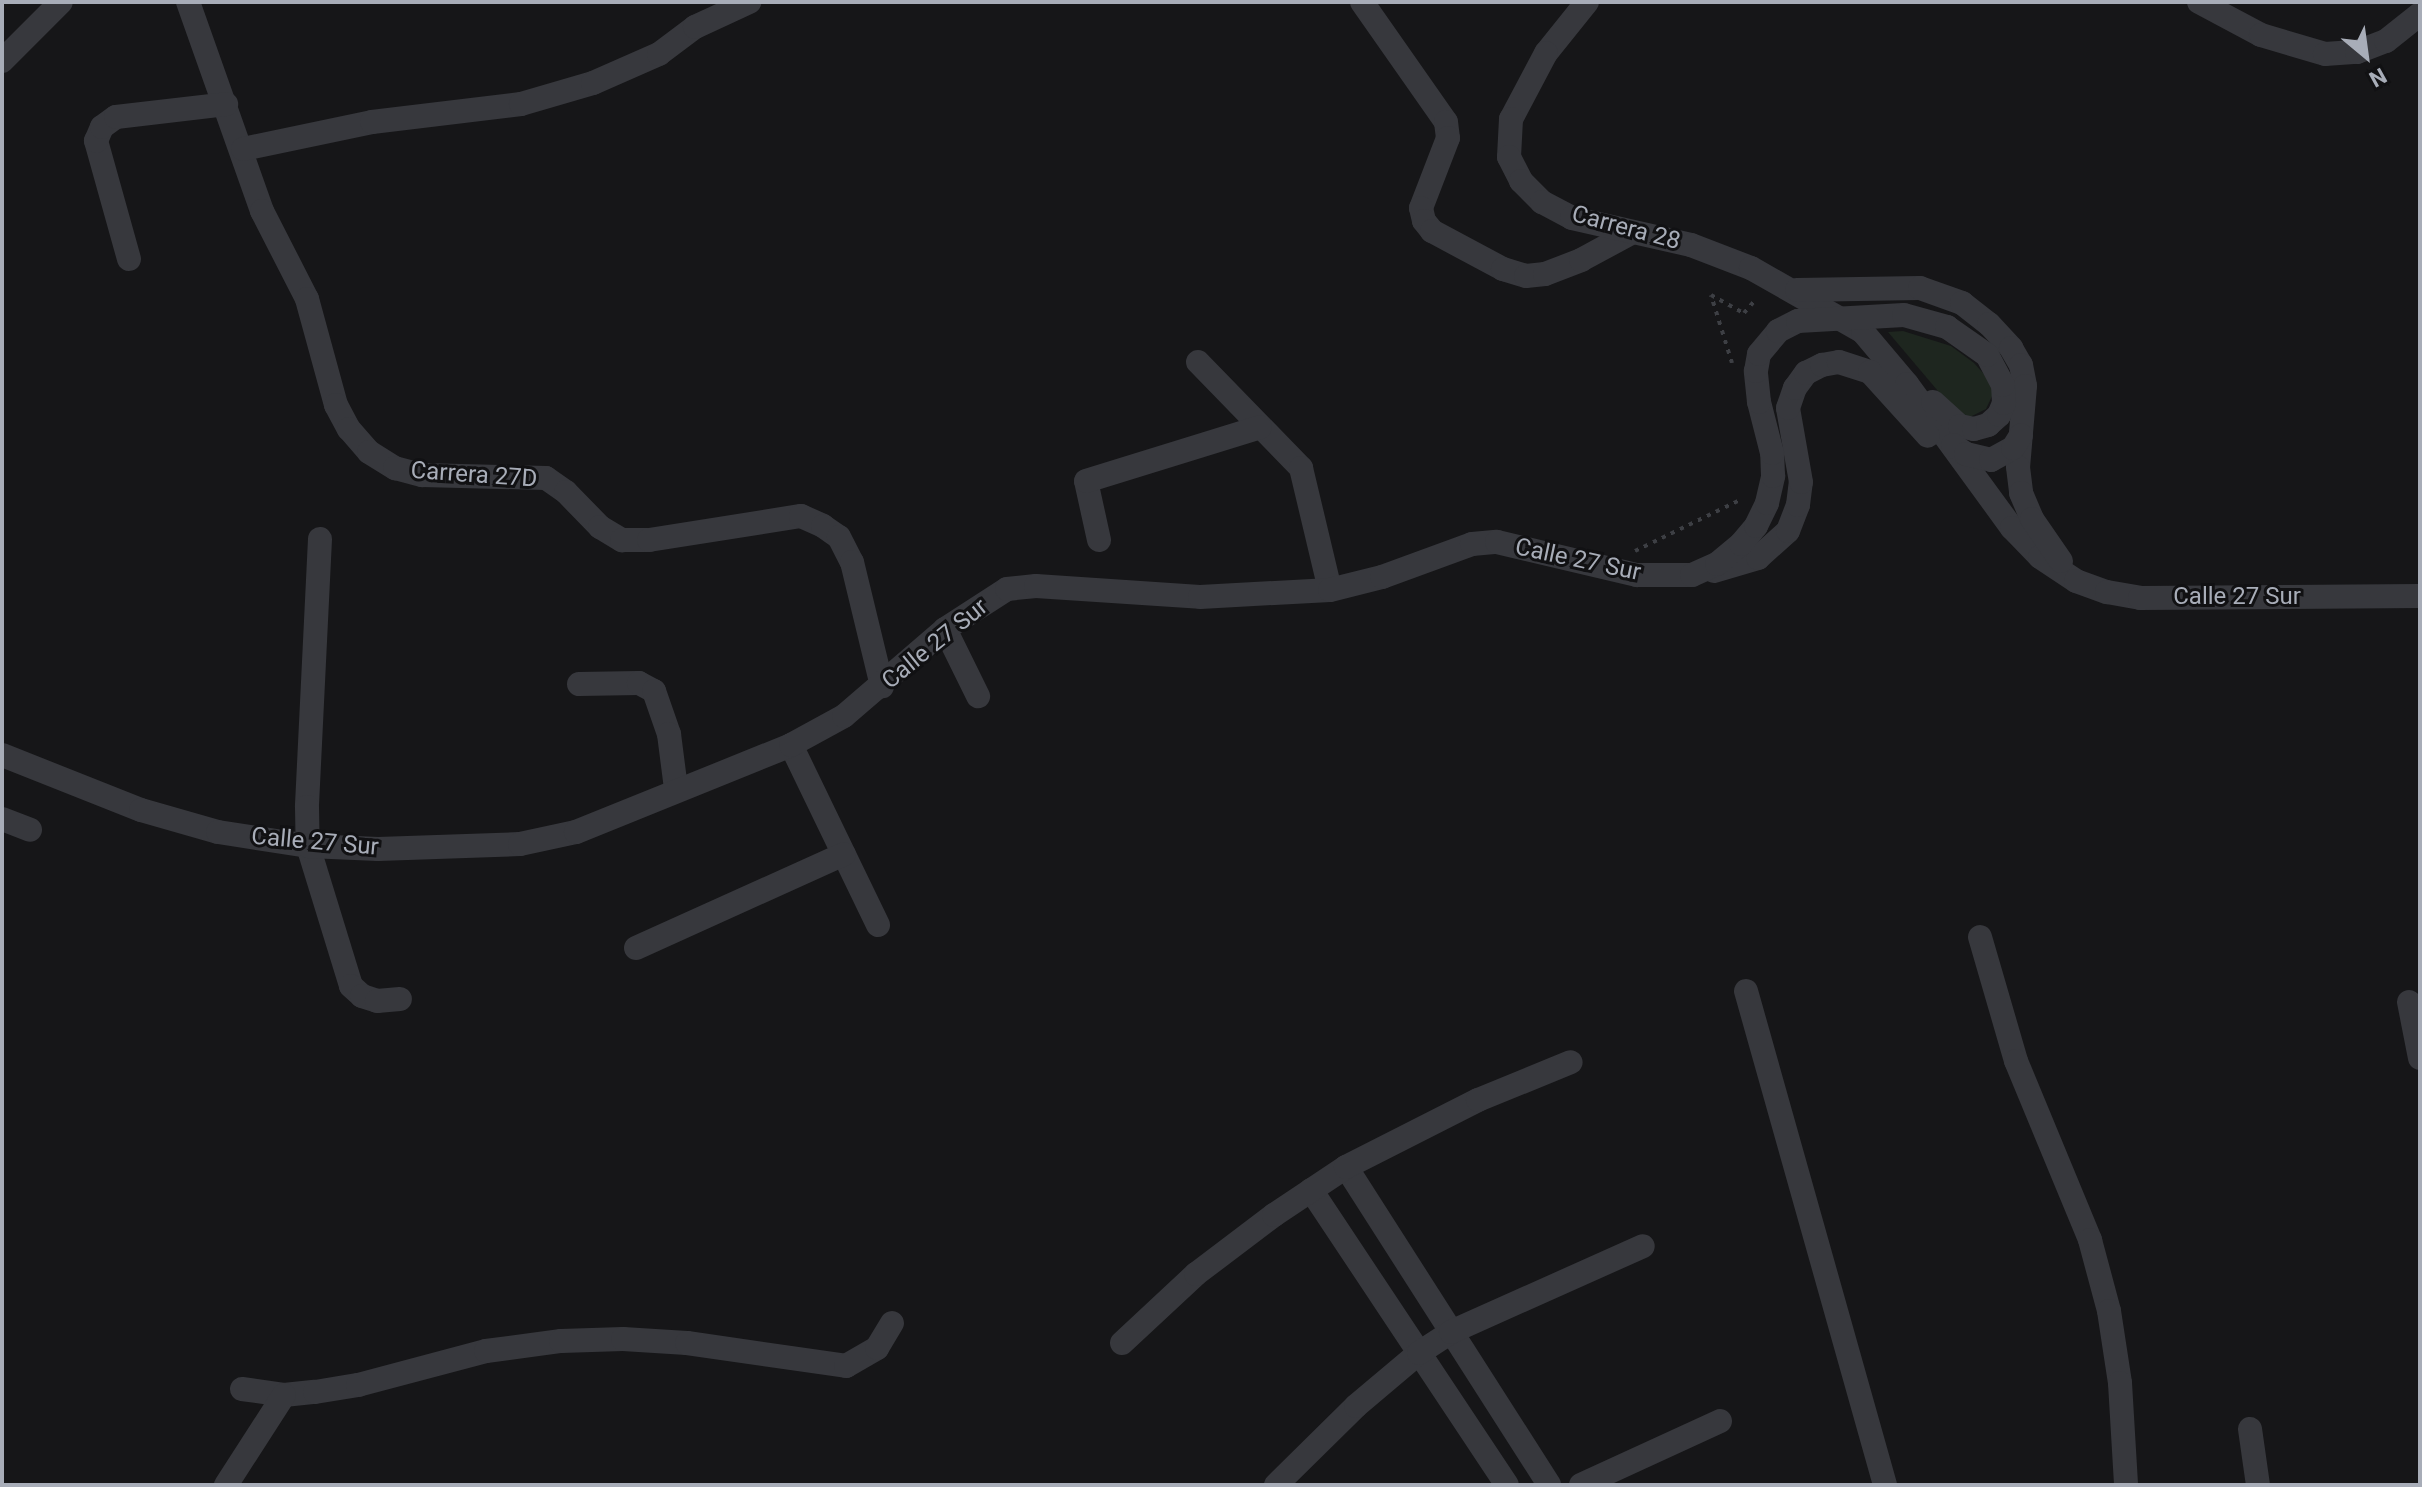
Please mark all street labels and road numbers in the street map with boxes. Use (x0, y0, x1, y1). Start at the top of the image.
street label: Carrera 28 (1569, 200, 1683, 256)
street label: Carrera 27D (410, 456, 538, 494)
street label: Calle 27 Sur (1513, 533, 1643, 587)
street label: Calle 27 Sur (2173, 583, 2301, 611)
street label: Calle 27 Sur (876, 593, 994, 695)
street label: Calle 27 Sur (250, 822, 380, 862)

